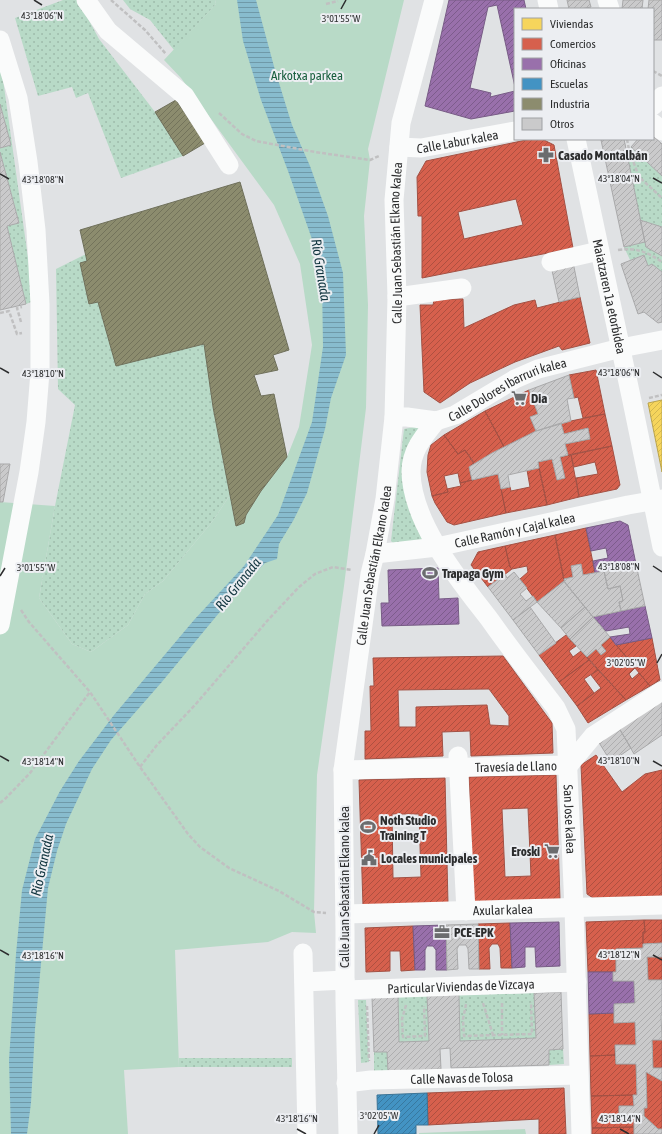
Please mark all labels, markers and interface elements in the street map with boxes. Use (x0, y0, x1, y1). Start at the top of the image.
legend (514, 8, 654, 140)
text: 43°18'06"N (21, 10, 63, 21)
text: 3°01'55"W (322, 13, 361, 24)
text: Viviendas (550, 17, 593, 31)
text: Comercios (550, 37, 596, 51)
text: Oficinas (550, 57, 586, 71)
park label: Arkotxa parkea (271, 68, 343, 83)
text: Escuelas (550, 77, 588, 91)
text: Industria (550, 97, 590, 111)
text: Otros (550, 117, 574, 131)
street label: Calle Labur kalea (416, 127, 499, 156)
pharmacy icon: Casado Montalbán (537, 146, 555, 164)
place label: Casado Montalbán (558, 148, 647, 163)
street label: Calle Juan Sebastián Elkano kalea (387, 161, 405, 324)
text: 43°18'04"N (598, 173, 640, 184)
text: 43°18'08"N (22, 174, 64, 185)
water label: Río Granada (308, 238, 334, 303)
street label: Maiatzaren 1a etorbidea (590, 238, 629, 355)
street label: Calle Dolores Ibarruri kalea (447, 355, 568, 425)
text: 43°18'06"N (598, 367, 640, 378)
text: 43°18'10"N (22, 368, 64, 379)
supermarket icon: Dia (510, 389, 528, 407)
place label: Dia (531, 391, 547, 406)
street label: Calle Juan Sebastián Elkano kalea (353, 485, 394, 646)
street label: Calle Ramón y Cajal kalea (453, 510, 576, 551)
water label: Río Granada (212, 554, 264, 613)
text: 43°18'08"N (598, 561, 640, 572)
text: 3°01'55"W (17, 562, 56, 573)
sports icon: Trapaga Gym (421, 564, 439, 582)
place label: Trapaga Gym (442, 566, 504, 581)
text: 3°02'05"W (607, 657, 646, 668)
text: 43°18'10"N (598, 755, 640, 766)
text: 43°18'14"N (22, 756, 64, 767)
street label: Travesía de Llano (475, 758, 557, 775)
street label: San Jose kalea (560, 784, 579, 854)
street label: Calle Juan Sebastián Elkano kalea (337, 806, 352, 968)
place label: Noth Studio Training T (380, 813, 436, 843)
sports icon: Noth Studio Training T (359, 818, 377, 836)
water label: Río Granada (28, 832, 56, 897)
supermarket icon: Eroski (543, 842, 561, 860)
place label: Eroski (511, 844, 540, 859)
public building icon: Locales municipales (360, 849, 378, 867)
place label: Locales municipales (381, 851, 478, 866)
street label: Axular kalea (473, 902, 533, 918)
office icon: PCE-EPK (433, 923, 451, 941)
place label: PCE-EPK (454, 925, 494, 940)
text: 43°18'12"N (598, 949, 640, 960)
text: 43°18'16"N (22, 950, 64, 961)
street label: Particular Viviendas de Vizcaya (387, 976, 535, 997)
street label: Calle Navas de Tolosa (410, 1070, 513, 1087)
text: 3°02'05"W (360, 1110, 399, 1121)
text: 43°18'16"N (276, 1113, 318, 1124)
text: 43°18'14"N (599, 1113, 641, 1124)

